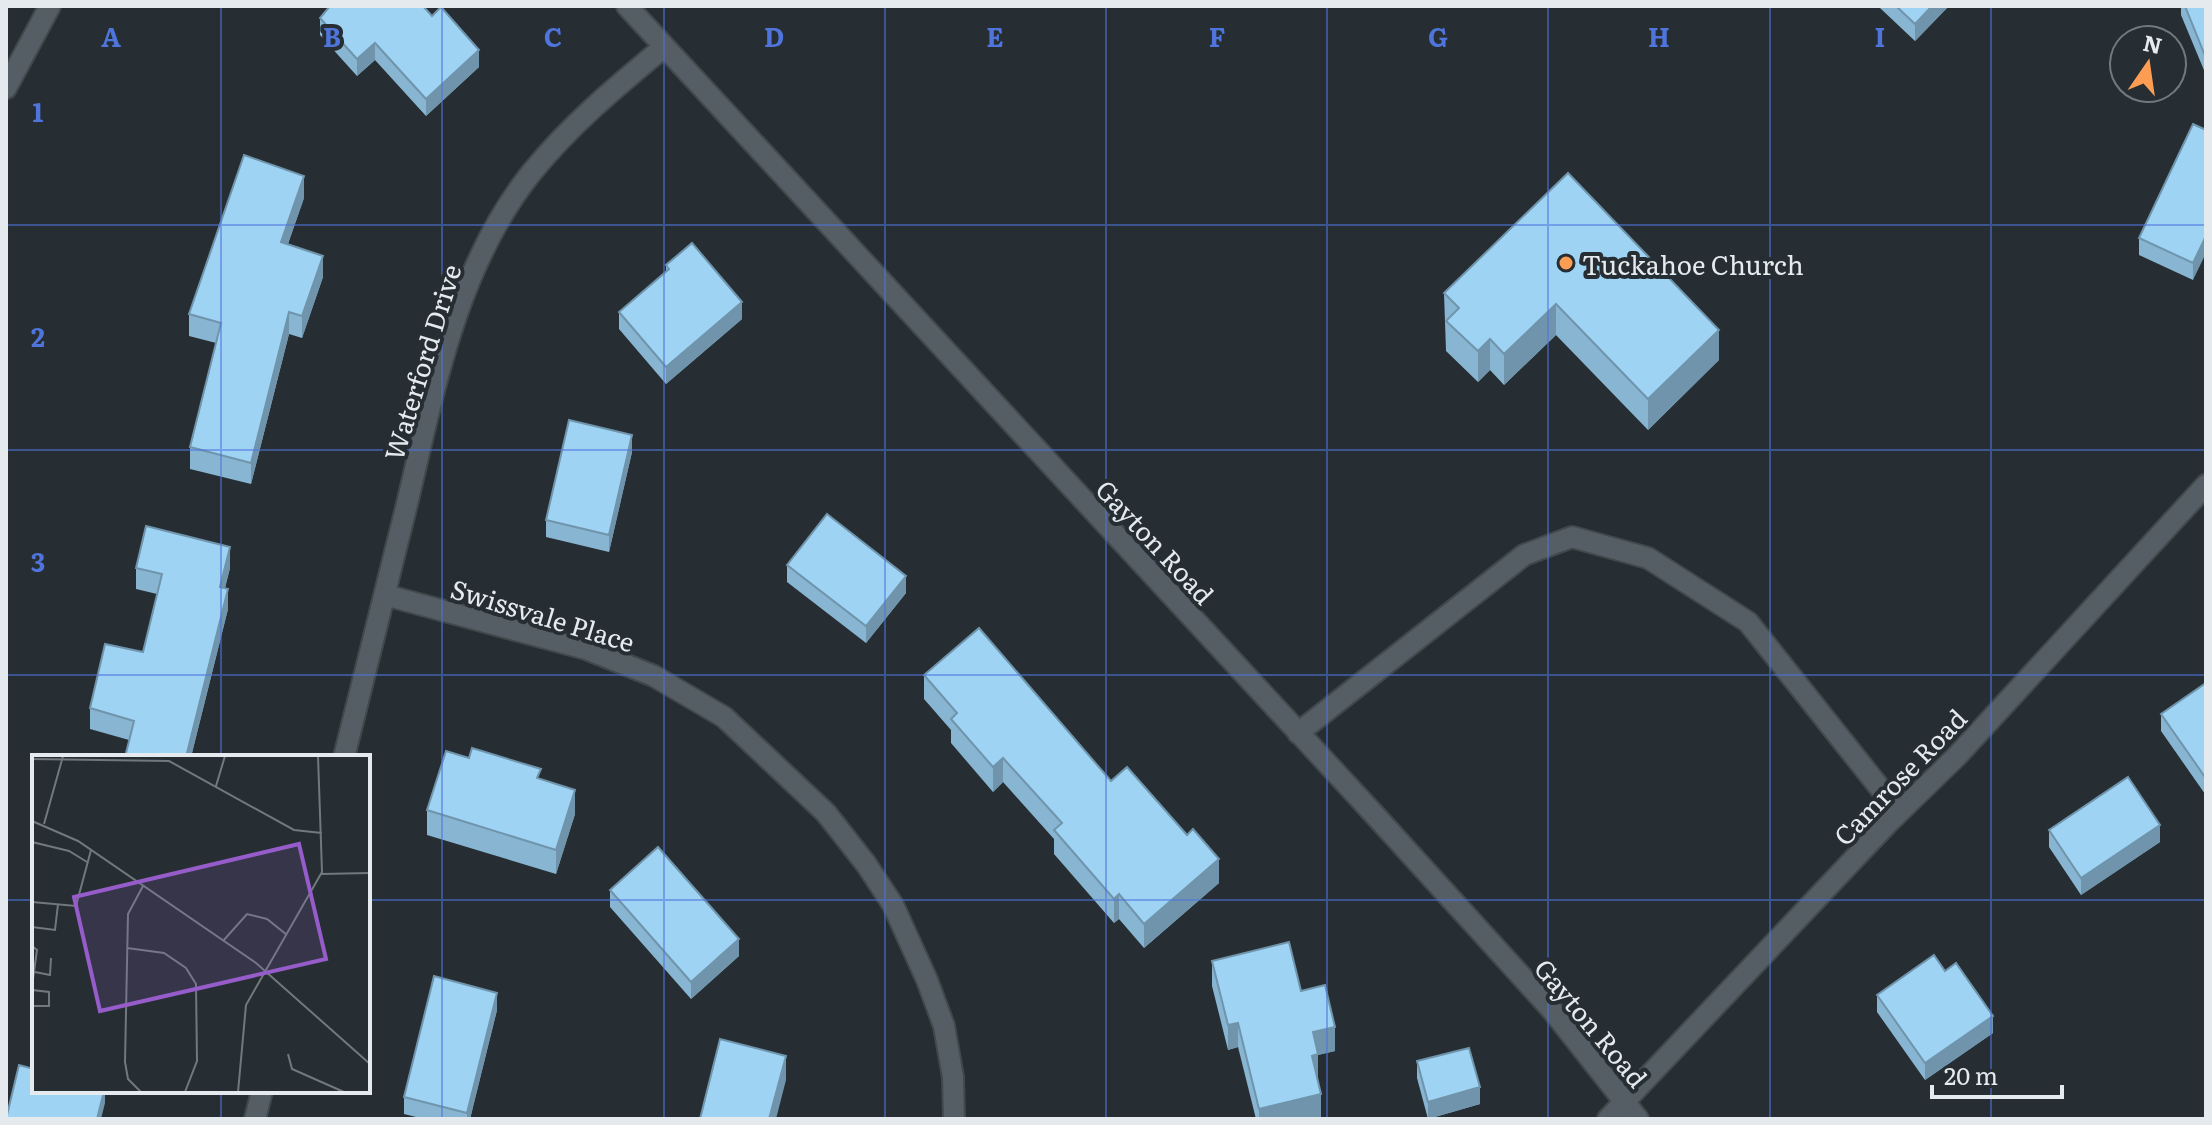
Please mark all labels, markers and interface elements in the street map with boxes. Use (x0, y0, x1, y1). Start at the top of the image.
text: A (101, 16, 121, 55)
text: B (323, 16, 341, 55)
text: C (544, 16, 562, 55)
text: D (764, 16, 784, 55)
text: E (986, 16, 1004, 55)
text: F (1209, 16, 1225, 55)
text: G (1428, 16, 1448, 55)
text: H (1648, 16, 1670, 55)
text: I (1875, 16, 1885, 55)
north arrow (2108, 24, 2188, 104)
text: N (2140, 25, 2166, 61)
text: 1 (33, 91, 44, 130)
place label: Tuckahoe Church (1582, 244, 1804, 283)
marker: Tuckahoe Church (1557, 254, 1575, 272)
street label: Waterford Drive (373, 259, 469, 465)
text: 2 (31, 316, 45, 355)
street label: Gayton Road (1088, 470, 1224, 612)
text: 3 (31, 541, 45, 580)
street label: Swissvale Place (446, 568, 640, 660)
street label: Camrose Road (1823, 699, 1975, 853)
inset map (32, 755, 370, 1093)
street label: Gayton Road (1526, 949, 1658, 1095)
scale bar (1932, 1049, 2062, 1099)
text: 20 m (1944, 1057, 1998, 1092)

